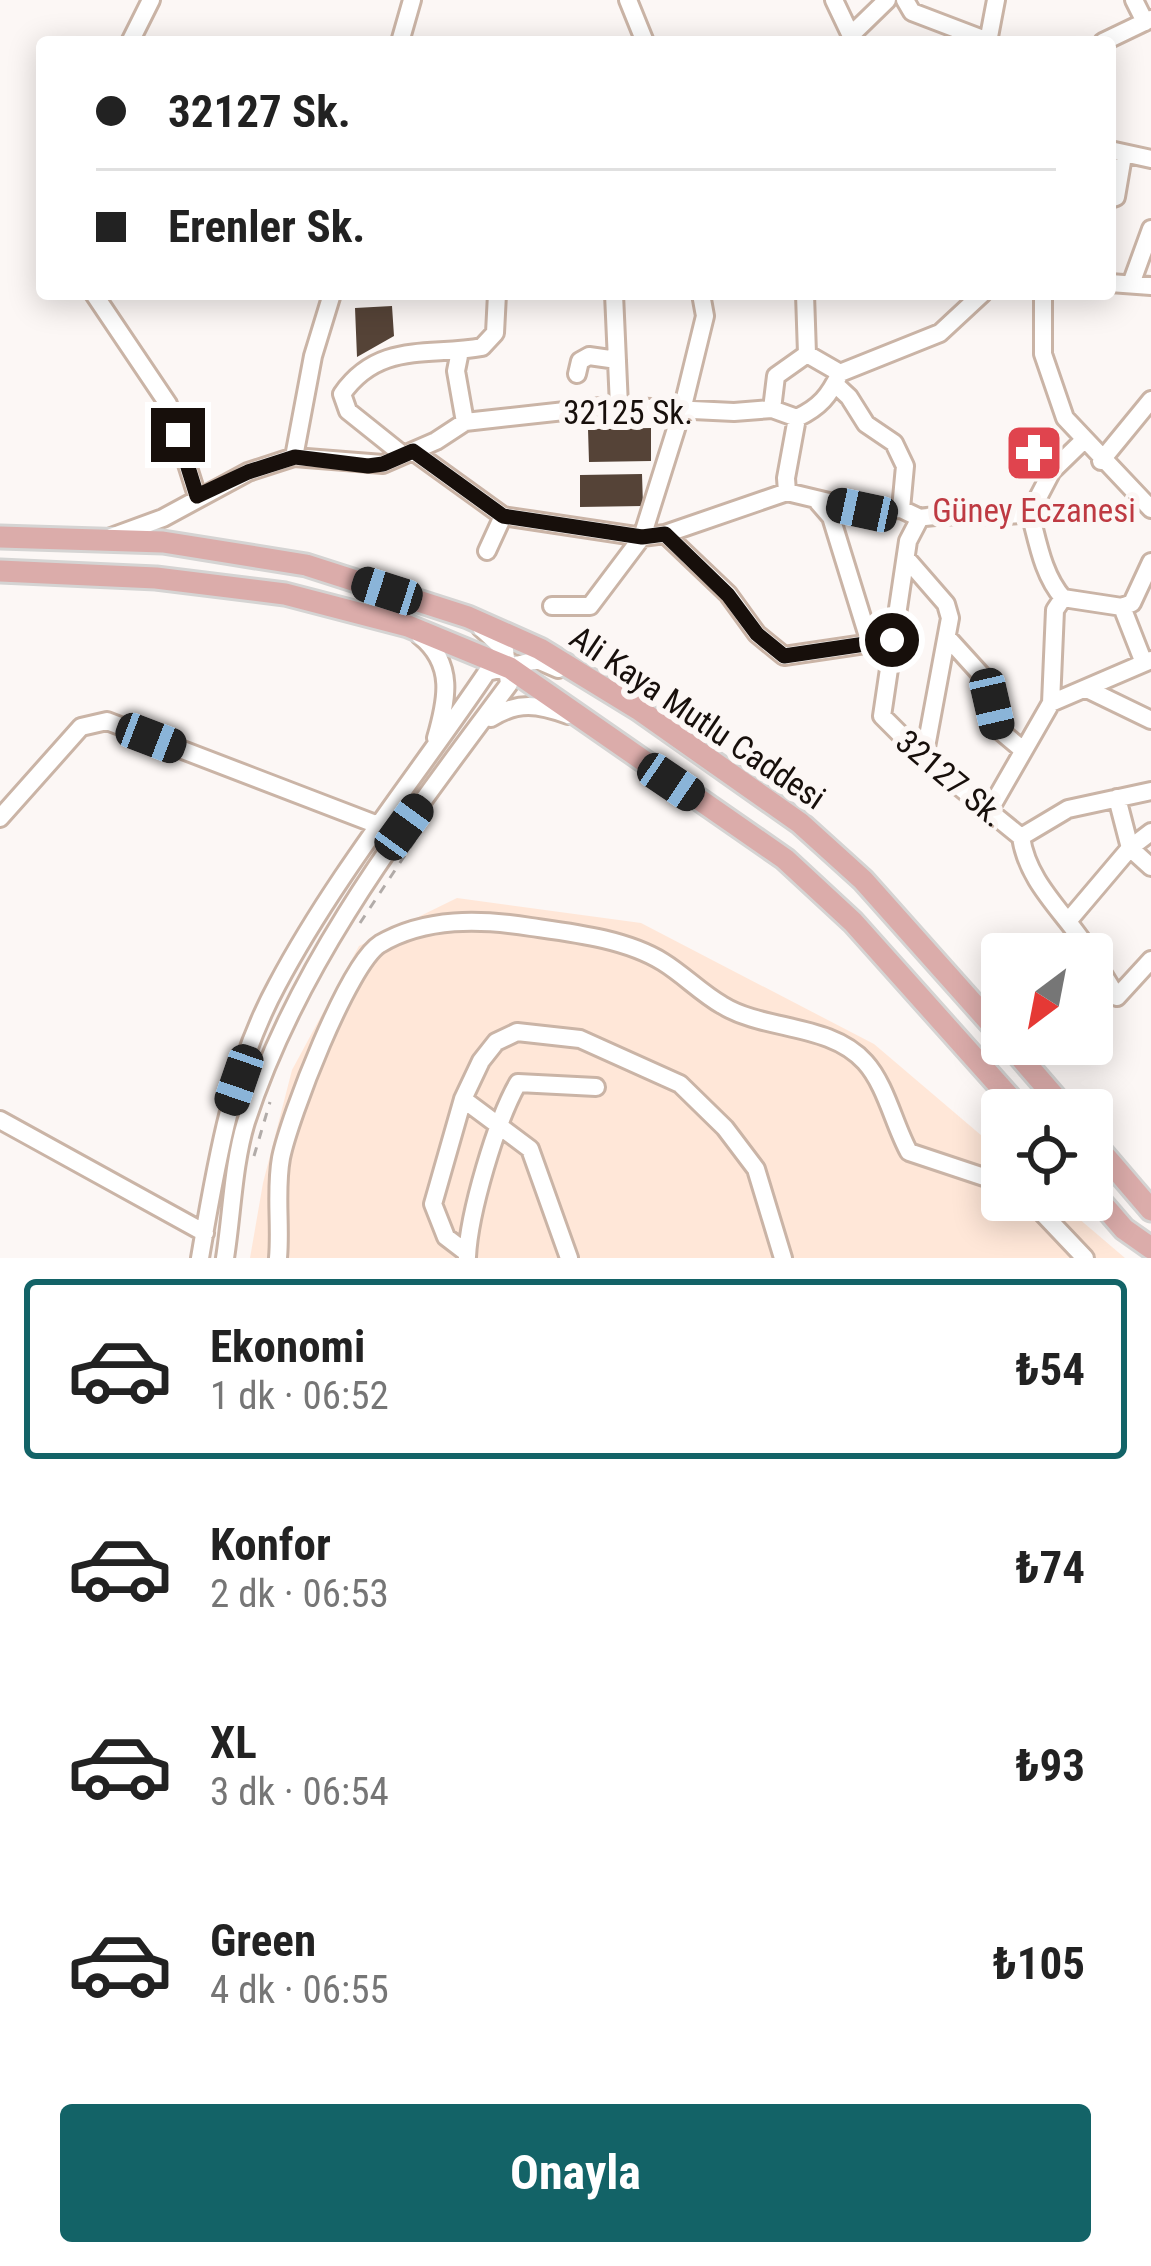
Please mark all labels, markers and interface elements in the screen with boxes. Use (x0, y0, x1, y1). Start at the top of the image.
text: 32127 Sk. (168, 85, 351, 138)
text: Erenler Sk. (168, 200, 365, 253)
street label: 32125 Sk. (563, 393, 693, 432)
route end (151, 408, 205, 462)
pharmacy icon: Güney Eczanesi (1003, 422, 1065, 484)
car (823, 485, 901, 535)
place label: Güney Eczanesi (932, 491, 1136, 530)
car (347, 563, 427, 619)
route start (865, 613, 919, 667)
street label: Ali Kaya Mutlu Caddesi (563, 618, 833, 817)
car (966, 665, 1018, 743)
car (111, 708, 191, 768)
street label: 32127 Sk. (888, 722, 1013, 835)
car (631, 747, 711, 817)
car (368, 787, 440, 867)
north arrow (981, 933, 1113, 1065)
map controls (981, 933, 1113, 1221)
car (210, 1040, 268, 1120)
button: locate (981, 1089, 1113, 1221)
icon: car (66, 1315, 174, 1423)
text: Ekonomi (210, 1320, 365, 1373)
text: ₺54 (1015, 1343, 1085, 1396)
text: 1 dk · 06:52 (210, 1373, 389, 1419)
icon: car (66, 1513, 174, 1621)
text: Konfor (210, 1518, 331, 1571)
text: ₺74 (1015, 1541, 1085, 1594)
text: 2 dk · 06:53 (210, 1571, 389, 1617)
icon: car (66, 1711, 174, 1819)
text: XL (210, 1716, 257, 1769)
text: ₺93 (1015, 1739, 1085, 1792)
text: 3 dk · 06:54 (210, 1769, 389, 1815)
icon: car (66, 1909, 174, 2017)
text: Green (210, 1914, 316, 1967)
text: ₺105 (993, 1937, 1085, 1990)
text: 4 dk · 06:55 (210, 1967, 389, 2013)
button: Onayla (60, 2104, 1091, 2242)

